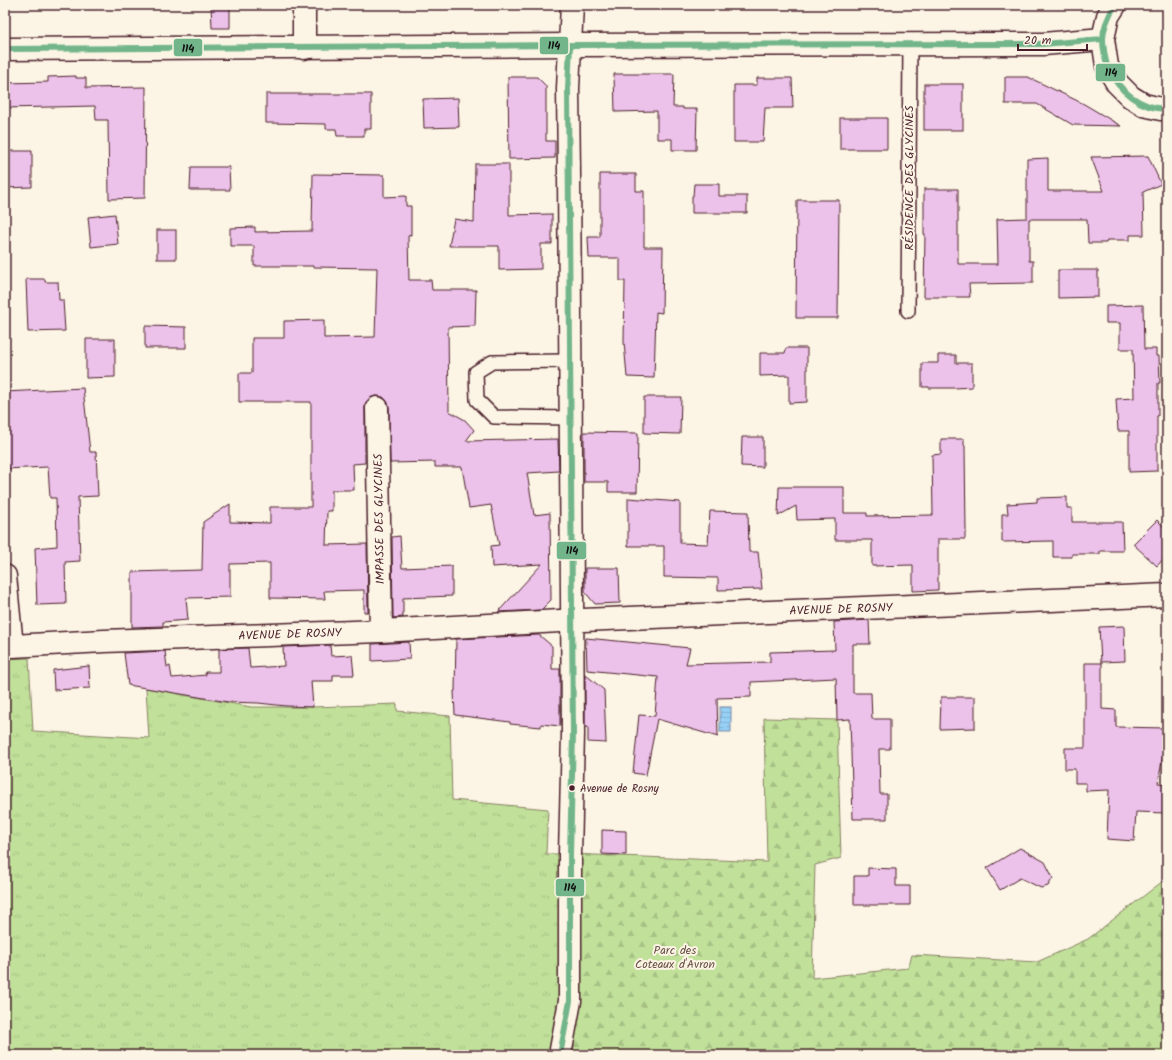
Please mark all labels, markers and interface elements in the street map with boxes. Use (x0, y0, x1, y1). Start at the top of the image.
scale bar (1018, 26, 1087, 52)
text: 20 m (1024, 31, 1052, 50)
line badge: 114 (539, 36, 569, 55)
text: 114 (548, 37, 560, 55)
line badge: 114 (173, 38, 203, 57)
text: 114 (182, 40, 194, 58)
line badge: 114 (1095, 63, 1126, 82)
text: 114 (1105, 64, 1117, 82)
street label: RÉSIDENCE DES GLYCINES (900, 105, 919, 251)
street label: IMPASSE DES GLYCINES (369, 453, 390, 585)
line badge: 114 (556, 541, 587, 560)
text: 114 (566, 542, 578, 560)
street label: AVENUE DE ROSNY (789, 598, 894, 621)
street label: AVENUE DE ROSNY (238, 623, 343, 646)
place label: Avenue de Rosny (580, 780, 660, 798)
marker: Avenue de Rosny (567, 783, 577, 793)
line badge: 114 (555, 878, 585, 897)
text: 114 (564, 879, 576, 897)
park label: Parc des Coteaux d'Avron (635, 941, 715, 974)

